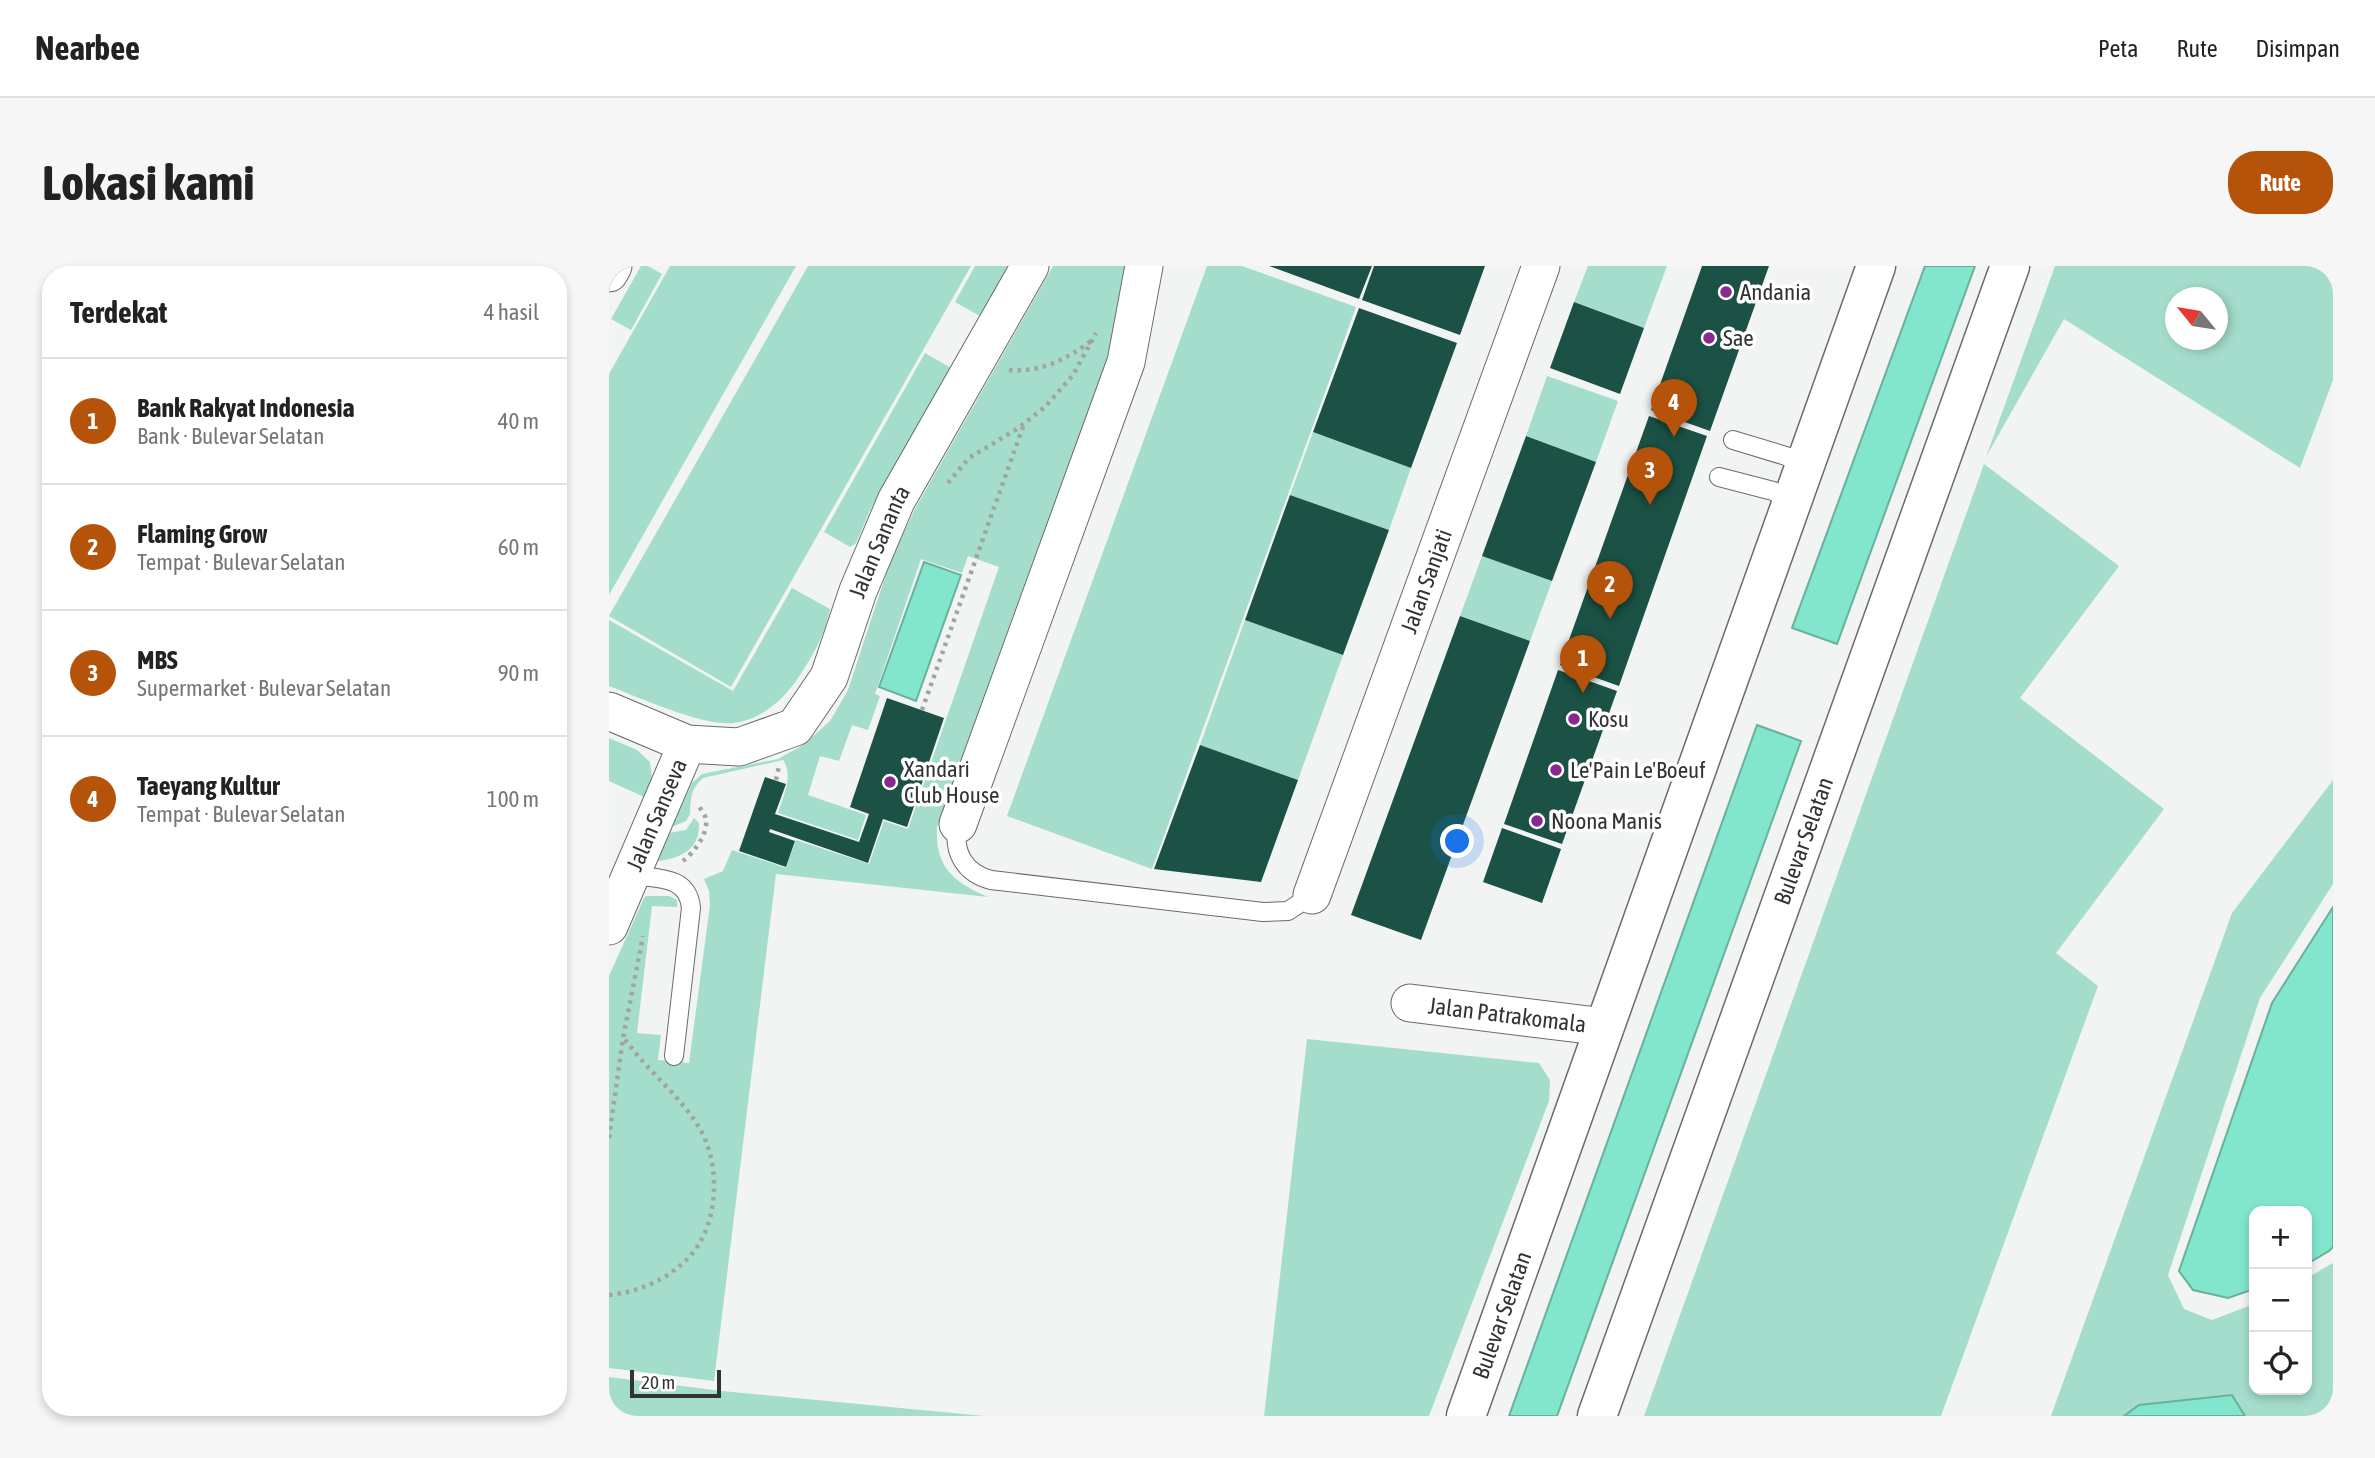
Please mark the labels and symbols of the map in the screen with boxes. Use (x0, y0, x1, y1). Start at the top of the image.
place label: Andania (1740, 279, 1811, 305)
marker: Andania (1718, 284, 1734, 300)
north arrow (2165, 287, 2228, 350)
place label: Sae (1723, 325, 1754, 351)
marker: Sae (1701, 330, 1717, 346)
pin: 4 (1651, 379, 1697, 437)
pin: 3 (1627, 447, 1673, 505)
street label: Jalan Sananta (844, 481, 915, 601)
street label: Jalan Sanjati (1395, 526, 1457, 637)
pin: 2 (1587, 561, 1633, 619)
pin: 1 (1560, 635, 1606, 693)
place label: Kosu (1588, 706, 1629, 732)
marker: Kosu (1566, 711, 1582, 727)
street label: Jalan Sanseva (621, 755, 692, 875)
place label: Xandari Club House (904, 756, 999, 808)
place label: Le'Pain Le'Boeuf (1570, 757, 1706, 783)
marker: Le'Pain Le'Boeuf (1548, 762, 1564, 778)
marker: Xandari Club House (882, 774, 898, 790)
street label: Bulevar Selatan (1769, 774, 1838, 908)
place label: Noona Manis (1551, 808, 1662, 834)
marker: Noona Manis (1529, 813, 1545, 829)
your location (1440, 824, 1474, 858)
street label: Jalan Patrakomala (1427, 992, 1588, 1038)
street label: Bulevar Selatan (1467, 1248, 1537, 1382)
scale bar (630, 1367, 721, 1399)

